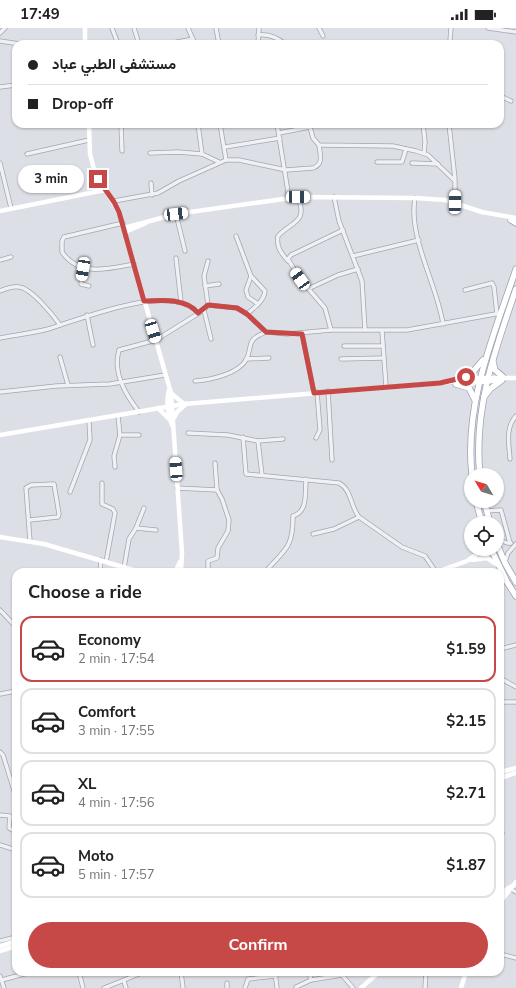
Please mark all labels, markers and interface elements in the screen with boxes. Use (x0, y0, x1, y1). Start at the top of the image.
text: 17:49 (20, 4, 60, 24)
text: مستشفى الطبي عباد (52, 54, 176, 74)
text: Drop-off (52, 94, 113, 114)
callout: 3 min (18, 165, 84, 193)
text: 3 min (34, 170, 68, 188)
route end (89, 170, 107, 188)
car (449, 190, 461, 214)
car (286, 191, 310, 203)
car (163, 207, 189, 221)
car (75, 256, 91, 282)
car (288, 266, 312, 292)
car (144, 318, 162, 344)
route start (457, 368, 475, 386)
car (169, 457, 183, 481)
north arrow (464, 468, 504, 508)
map controls (464, 468, 504, 556)
button: locate (464, 516, 504, 556)
text: Choose a ride (28, 580, 142, 604)
text: Economy (78, 630, 141, 650)
icon: car (30, 631, 66, 667)
text: $1.59 (446, 639, 486, 659)
text: 2 min · 17:54 (78, 650, 154, 668)
text: Comfort (78, 702, 135, 722)
icon: car (30, 703, 66, 739)
text: $2.15 (446, 711, 486, 731)
text: 3 min · 17:55 (78, 722, 154, 740)
text: XL (78, 774, 97, 794)
icon: car (30, 775, 66, 811)
text: $2.71 (446, 783, 486, 803)
text: 4 min · 17:56 (78, 794, 154, 812)
text: Moto (78, 846, 114, 866)
icon: car (30, 847, 66, 883)
text: $1.87 (446, 855, 486, 875)
text: 5 min · 17:57 (78, 866, 154, 884)
button: Confirm (28, 922, 488, 968)

